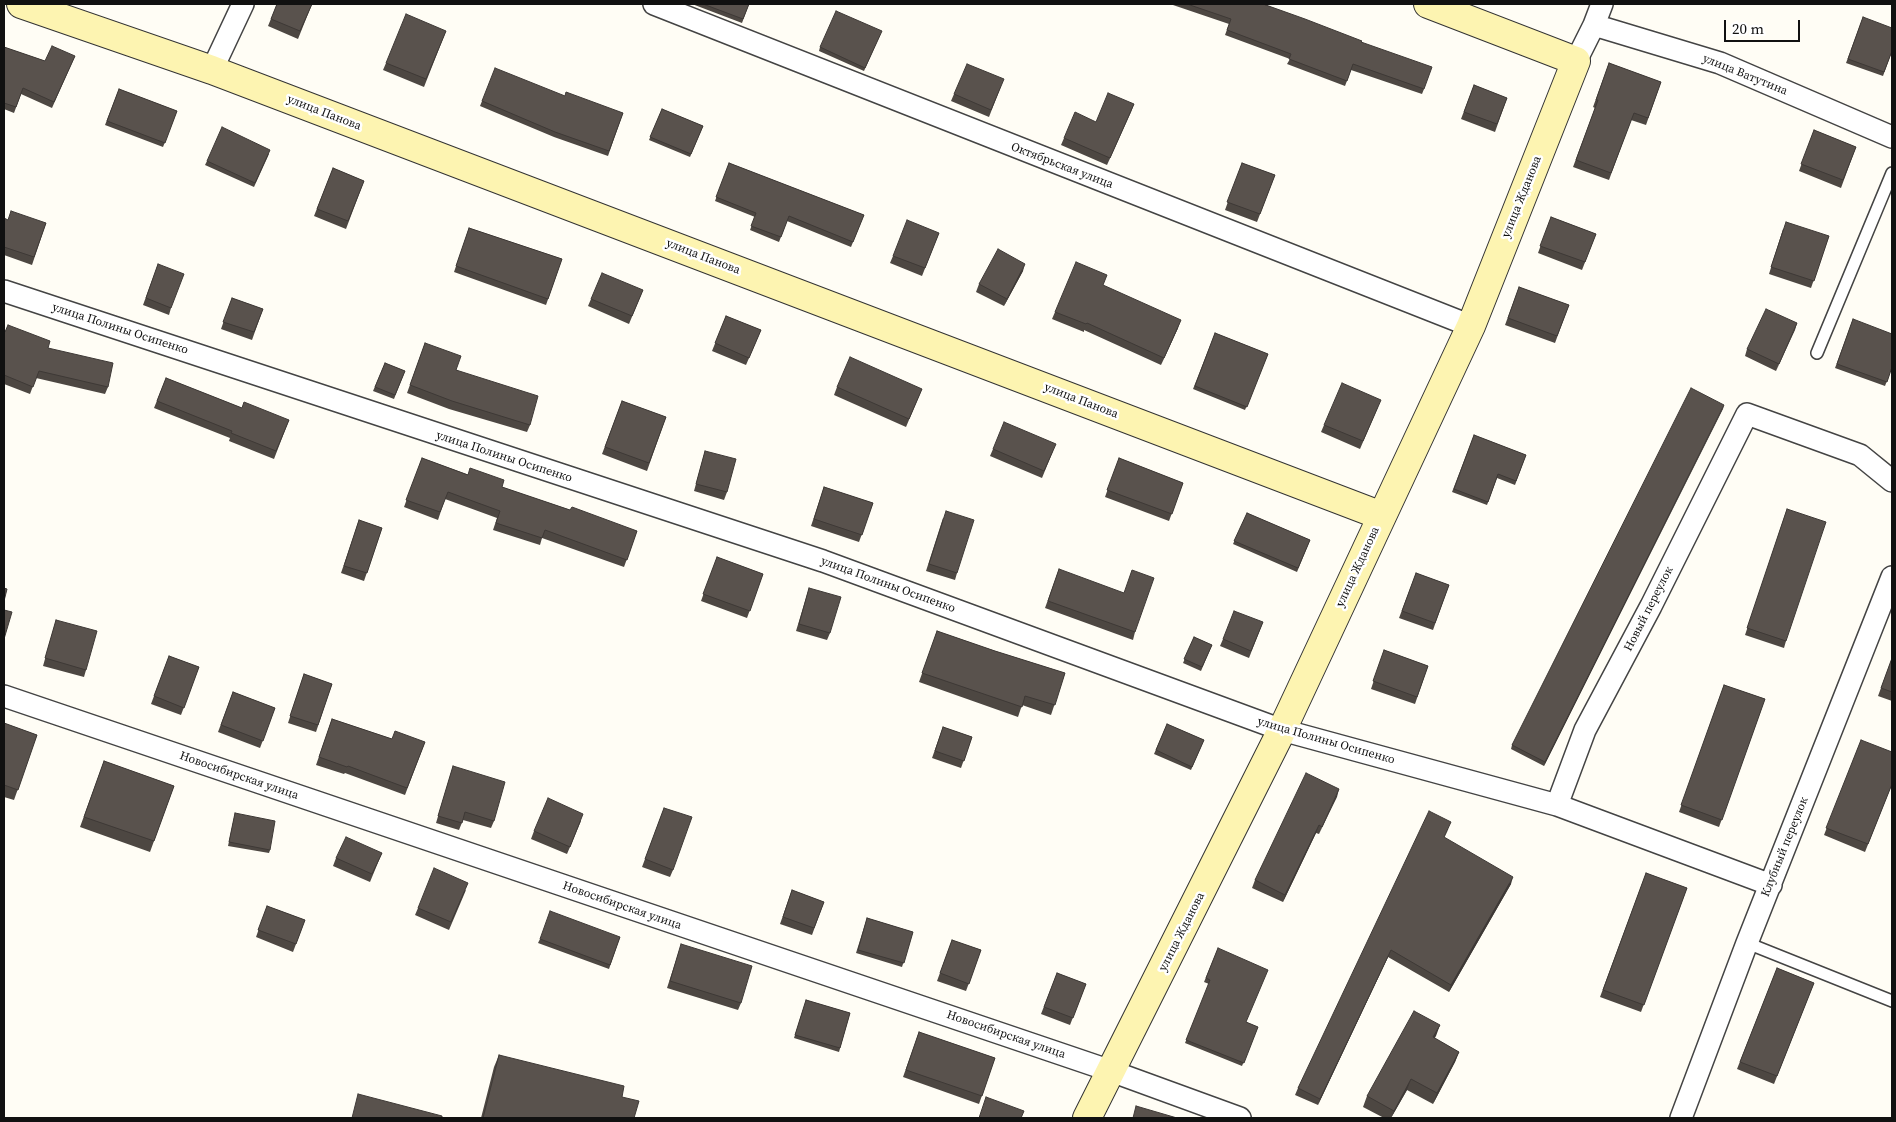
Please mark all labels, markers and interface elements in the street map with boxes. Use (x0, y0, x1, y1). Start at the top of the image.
scale bar (1726, 10, 1802, 42)
text: 20 m (1732, 18, 1764, 39)
street label: улица Ватутина (1700, 51, 1790, 99)
street label: улица Панова (285, 92, 363, 134)
street label: Октябрьская улица (1009, 140, 1115, 192)
street label: улица Жданова (1499, 154, 1545, 240)
street label: улица Панова (664, 236, 742, 278)
street label: улица Полины Осипенко (50, 300, 190, 358)
street label: улица Панова (1042, 380, 1120, 422)
street label: улица Полины Осипенко (434, 428, 574, 486)
street label: улица Жданова (1333, 525, 1383, 609)
street label: улица Полины Осипенко (819, 554, 957, 616)
street label: Новый переулок (1621, 564, 1677, 654)
street label: улица Полины Осипенко (1256, 714, 1396, 768)
street label: Новосибирская улица (178, 749, 300, 803)
street label: Клубный переулок (1758, 795, 1812, 899)
street label: Новосибирская улица (561, 879, 683, 933)
street label: улица Жданова (1156, 890, 1208, 974)
street label: Новосибирская улица (945, 1008, 1067, 1062)

